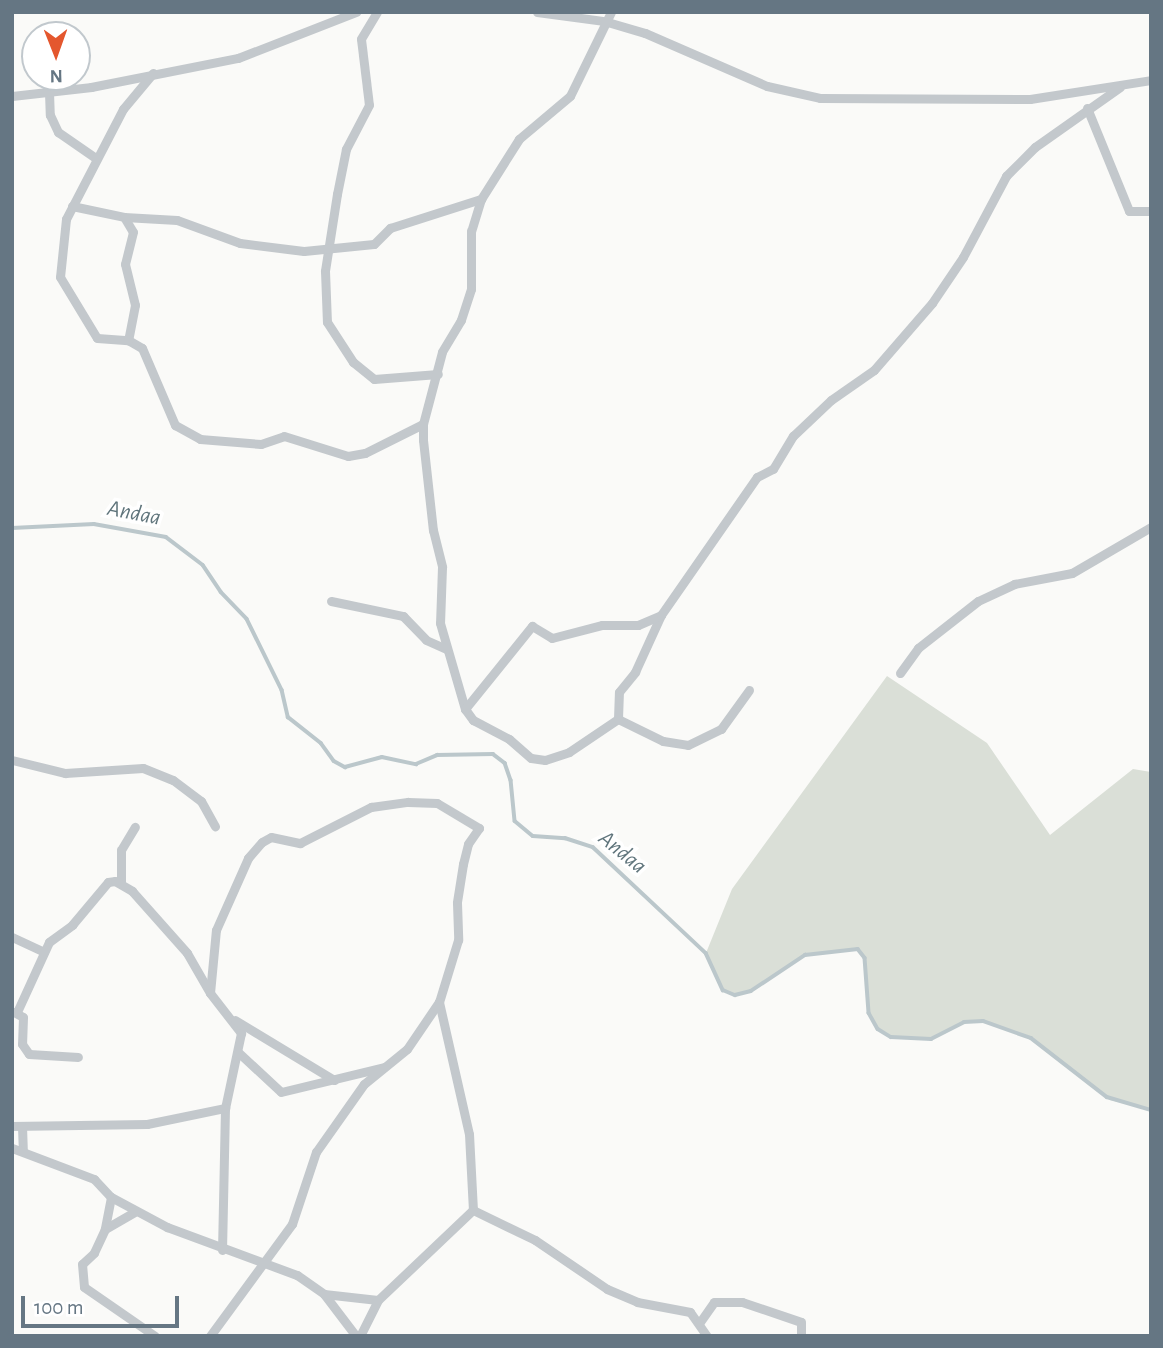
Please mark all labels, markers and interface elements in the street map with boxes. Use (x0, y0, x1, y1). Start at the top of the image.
north arrow (21, 21, 91, 91)
text: N (50, 66, 63, 85)
water label: Andaa (105, 495, 163, 533)
water label: Andaa (592, 825, 652, 881)
scale bar (24, 1282, 182, 1326)
text: 100 m (34, 1297, 84, 1318)

